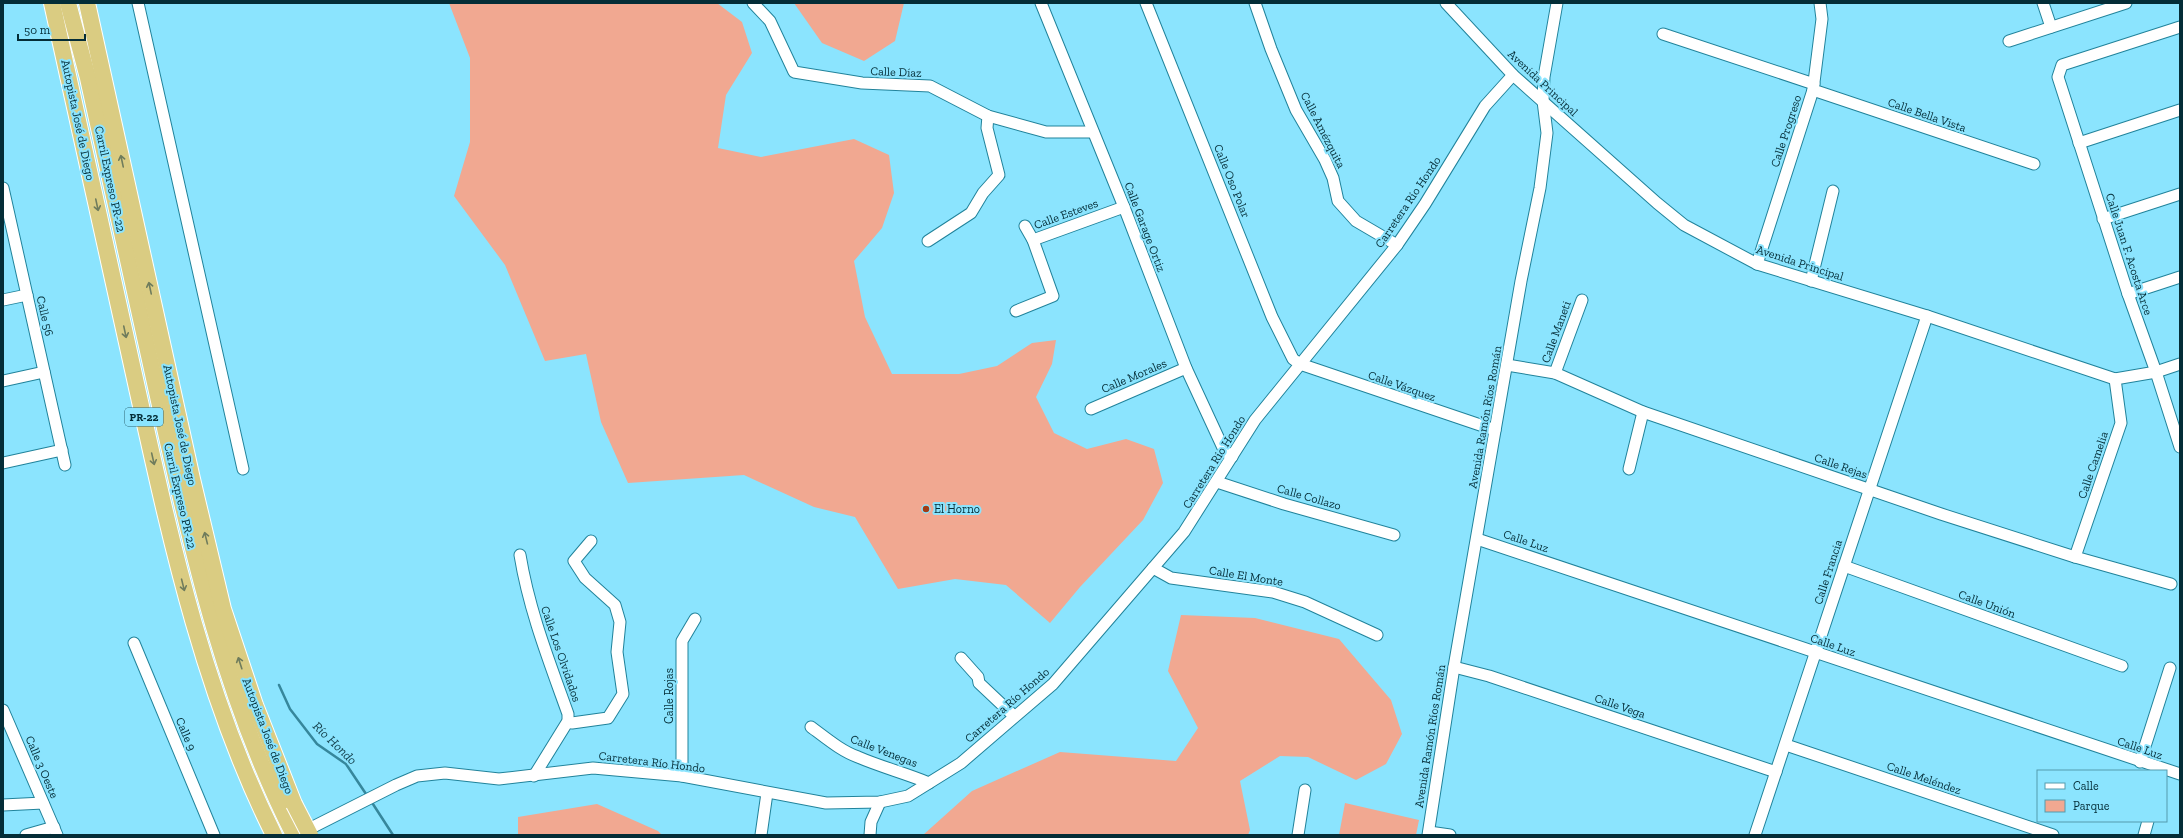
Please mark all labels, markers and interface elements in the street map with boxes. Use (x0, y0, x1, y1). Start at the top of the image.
scale bar (18, 16, 85, 42)
text: 50 m (24, 23, 51, 37)
street label: Avenida Principal (1505, 47, 1581, 119)
street label: Autopista José de Diego (58, 58, 98, 182)
street label: Calle Díaz (870, 64, 922, 80)
street label: Calle Amézquita (1298, 89, 1348, 171)
street label: Calle Progreso (1768, 93, 1804, 169)
street label: Calle Bella Vista (1886, 95, 1968, 135)
street label: Carril Expreso PR-22 (92, 125, 128, 233)
street label: Calle Oso Polar (1211, 142, 1253, 220)
street label: Carretera Río Hondo (1372, 154, 1444, 250)
one-way arrow (117, 155, 125, 168)
street label: Calle Garage Ortiz (1121, 180, 1169, 274)
street label: Calle Juan F. Acosta Arce (2103, 191, 2155, 317)
street label: Calle Esteves (1032, 196, 1100, 232)
one-way arrow (93, 198, 101, 211)
street label: Avenida Principal (1755, 242, 1845, 284)
one-way arrow (146, 282, 154, 295)
street label: Calle 56 (34, 295, 56, 337)
street label: Calle Maneti (1538, 299, 1574, 365)
one-way arrow (121, 325, 129, 338)
street label: Avenida Ramón Ríos Román (1466, 344, 1504, 490)
street label: Calle Morales (1099, 356, 1169, 396)
street label: Autopista José de Diego (160, 363, 200, 487)
street label: Calle Vázquez (1366, 368, 1438, 404)
road number: PR-22 (125, 408, 163, 426)
street label: Carretera Río Hondo (1180, 413, 1248, 511)
street label: Calle Camelia (2075, 429, 2111, 500)
street label: Carril Expreso PR-22 (161, 442, 199, 550)
street label: Calle Rejas (1812, 450, 1869, 483)
one-way arrow (150, 452, 158, 465)
street label: Calle Collazo (1275, 481, 1343, 513)
place label: El Horno (934, 502, 980, 516)
marker: El Horno (921, 504, 931, 514)
street label: Calle Luz (1501, 527, 1551, 555)
one-way arrow (202, 532, 209, 545)
street label: Calle Francia (1811, 538, 1845, 606)
street label: Calle El Monte (1208, 563, 1284, 589)
one-way arrow (180, 579, 188, 592)
street label: Calle Unión (1956, 587, 2018, 621)
street label: Calle Los Olvidados (538, 604, 584, 704)
street label: Calle Luz (1808, 631, 1858, 659)
one-way arrow (236, 657, 243, 670)
street label: Avenida Ramón Ríos Román (1412, 663, 1448, 809)
street label: Carretera Río Hondo (962, 665, 1052, 745)
street label: Calle Rojas (662, 668, 677, 724)
street label: Autopista José de Diego (239, 676, 297, 796)
street label: Calle Vega (1593, 691, 1647, 721)
street label: Calle 9 (173, 715, 199, 753)
water label: Río Hondo (310, 718, 360, 768)
street label: Calle Venegas (849, 732, 919, 770)
street label: Calle 3 Oeste (23, 734, 62, 801)
street label: Calle Luz (2115, 734, 2165, 762)
street label: Carretera Río Hondo (598, 749, 706, 775)
street label: Calle Meléndez (1885, 759, 1963, 797)
legend (2037, 770, 2167, 822)
text: Calle (2073, 779, 2099, 793)
text: Parque (2073, 799, 2110, 813)

